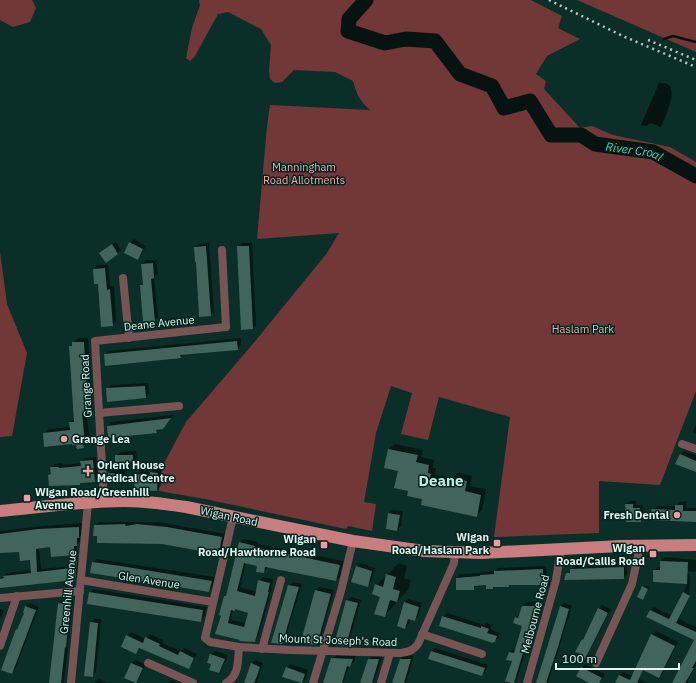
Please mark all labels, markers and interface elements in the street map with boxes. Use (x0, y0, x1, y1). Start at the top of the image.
water label: River Croal (605, 138, 667, 164)
park label: Manningham Road Allotments (263, 160, 345, 187)
street label: Deane Avenue (123, 312, 195, 334)
park label: Haslam Park (552, 322, 614, 336)
street label: Grange Road (77, 354, 95, 418)
place label: Grange Lea (72, 432, 130, 446)
marker: Grange Lea (59, 434, 69, 444)
place label: Orient House Medical Centre (97, 458, 175, 485)
marker: Orient House Medical Centre (82, 465, 94, 477)
district label: Deane (419, 471, 463, 490)
place label: Wigan Road/Greenhill Avenue (35, 485, 150, 512)
marker: Wigan Road/Greenhill Avenue (22, 493, 32, 503)
street label: Wigan Road (199, 503, 259, 529)
place label: Fresh Dental (603, 508, 670, 522)
marker: Fresh Dental (672, 510, 682, 520)
place label: Wigan Road/Haslam Park (392, 530, 490, 557)
place label: Wigan Road/Hawthorne Road (198, 532, 316, 559)
marker: Wigan Road/Haslam Park (492, 538, 502, 548)
marker: Wigan Road/Hawthorne Road (319, 540, 329, 550)
place label: Wigan Road/Callis Road (556, 541, 645, 568)
street label: Greenhill Avenue (57, 549, 79, 635)
marker: Wigan Road/Callis Road (648, 549, 658, 559)
street label: Glen Avenue (117, 568, 181, 592)
street label: Melbourne Road (518, 573, 552, 655)
street label: Mount St Joseph's Road (279, 631, 397, 649)
scale bar (556, 645, 679, 671)
text: 100 m (562, 651, 597, 666)

